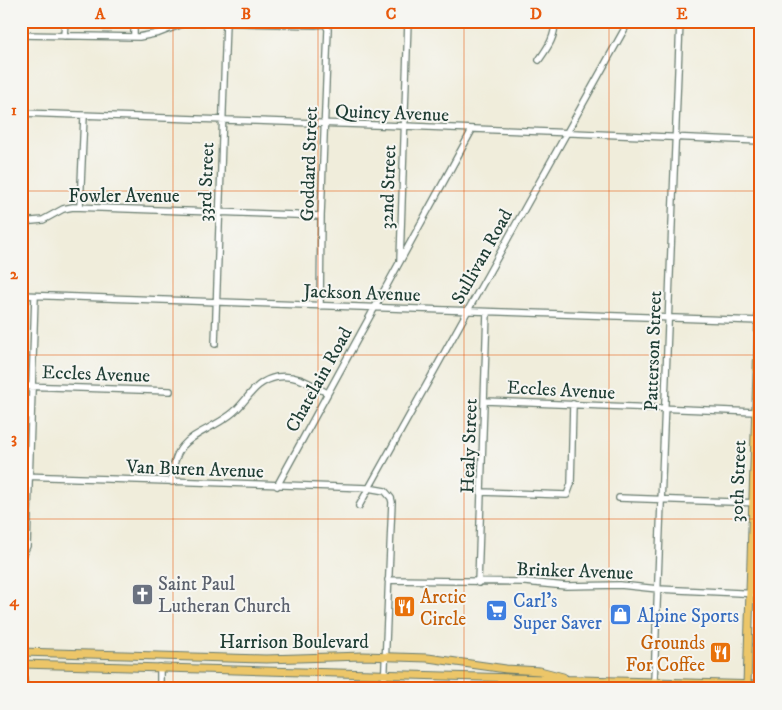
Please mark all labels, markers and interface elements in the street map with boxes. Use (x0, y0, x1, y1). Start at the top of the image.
text: A (94, 4, 106, 24)
text: B (241, 4, 251, 24)
text: C (386, 4, 396, 24)
text: D (530, 4, 542, 24)
text: E (676, 4, 688, 24)
text: 1 (11, 100, 17, 120)
street label: Quincy Avenue (335, 100, 449, 127)
street label: Goddard Street (296, 106, 323, 222)
street label: 33rd Street (194, 142, 219, 222)
street label: 32nd Street (376, 144, 401, 230)
street label: Fowler Avenue (68, 185, 180, 208)
street label: Sullivan Road (447, 205, 518, 308)
text: 2 (10, 264, 19, 284)
street label: Jackson Avenue (301, 280, 421, 307)
street label: Patterson Street (640, 290, 667, 412)
street label: Chatelain Road (281, 323, 358, 436)
street label: Eccles Avenue (41, 361, 151, 388)
street label: Eccles Avenue (506, 376, 616, 405)
street label: Healy Street (456, 398, 483, 494)
text: 3 (11, 428, 17, 448)
street label: 30th Street (726, 439, 751, 523)
street label: Van Buren Avenue (125, 456, 264, 483)
street label: Brinker Avenue (516, 558, 634, 585)
place label: Saint Paul Lutheran Church (158, 573, 291, 618)
church icon: Saint Paul Lutheran Church (130, 582, 154, 606)
place label: Arctic Circle (420, 586, 466, 631)
place label: Carl's Super Saver (513, 590, 602, 635)
text: 4 (8, 591, 19, 611)
restaurant icon: Arctic Circle (392, 595, 416, 619)
supermarket icon: Carl's Super Saver (485, 599, 509, 623)
shop icon: Alpine Sports (609, 603, 633, 627)
place label: Alpine Sports (637, 605, 739, 628)
street label: Harrison Boulevard (219, 631, 369, 654)
place label: Grounds For Coffee (625, 632, 705, 677)
restaurant icon: Grounds For Coffee (709, 641, 733, 665)

